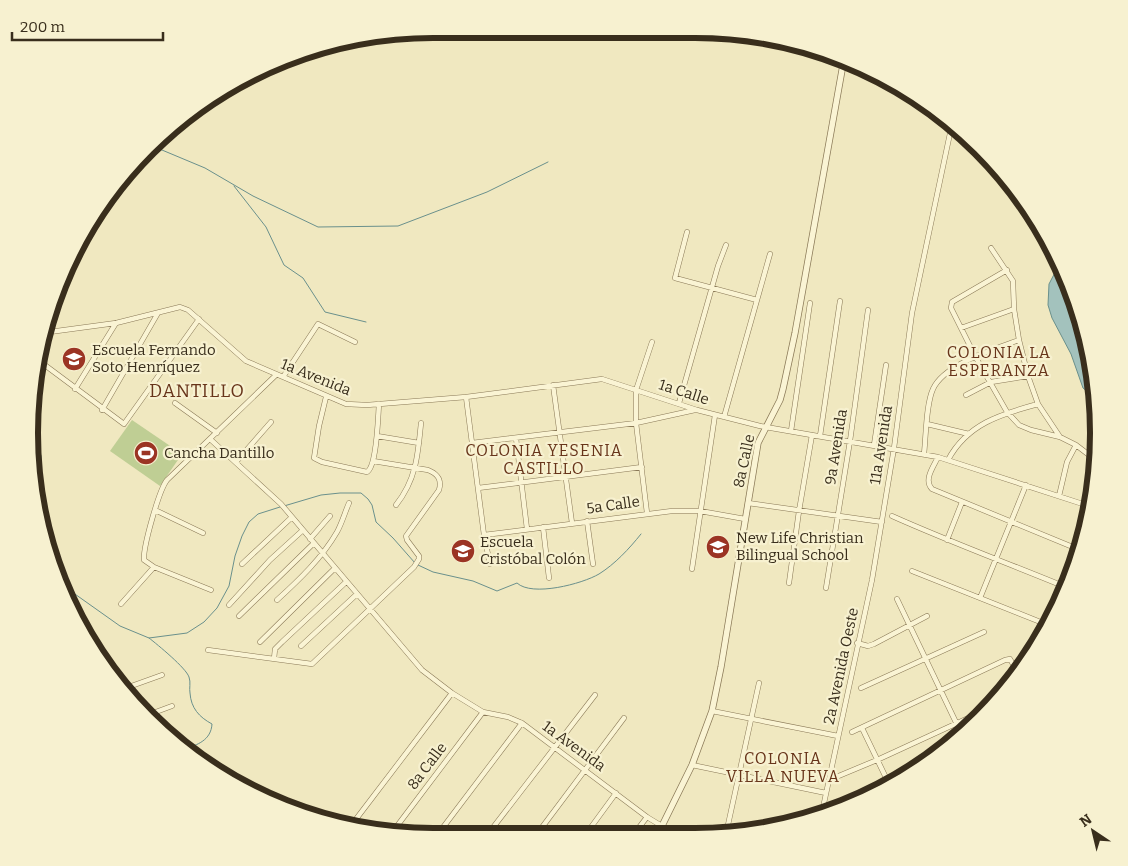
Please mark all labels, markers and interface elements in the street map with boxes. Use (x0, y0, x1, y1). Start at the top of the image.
scale bar (12, 10, 164, 42)
text: 200 m (20, 18, 65, 36)
place label: Escuela Fernando Soto Henríquez (92, 341, 216, 376)
district label: COLONIA LA ESPERANZA (947, 343, 1051, 380)
school or university icon: Escuela Fernando Soto Henríquez (61, 346, 87, 372)
street label: 1a Avenida (278, 355, 354, 399)
street label: 1a Calle (657, 375, 711, 409)
district label: DANTILLO (149, 380, 245, 402)
street label: 11a Avenida (866, 404, 896, 486)
street label: 9a Avenida (821, 408, 851, 486)
street label: 8a Calle (730, 433, 758, 489)
sports icon: Cancha Dantillo (133, 440, 159, 466)
district label: COLONIA YESENIA CASTILLO (465, 441, 623, 478)
place label: Cancha Dantillo (164, 444, 274, 462)
street label: 5a Calle (585, 492, 641, 518)
place label: New Life Christian Bilingual School (736, 529, 864, 564)
place label: Escuela Cristóbal Colón (480, 533, 586, 568)
school or university icon: New Life Christian Bilingual School (705, 534, 731, 560)
school or university icon: Escuela Cristóbal Colón (450, 538, 476, 564)
street label: 2a Avenida Oeste (820, 606, 862, 726)
street label: 1a Avenida (539, 717, 609, 775)
street label: 8a Calle (403, 739, 451, 793)
district label: COLONIA VILLA NUEVA (726, 749, 840, 786)
north arrow (1068, 806, 1118, 856)
text: N (1077, 811, 1095, 831)

